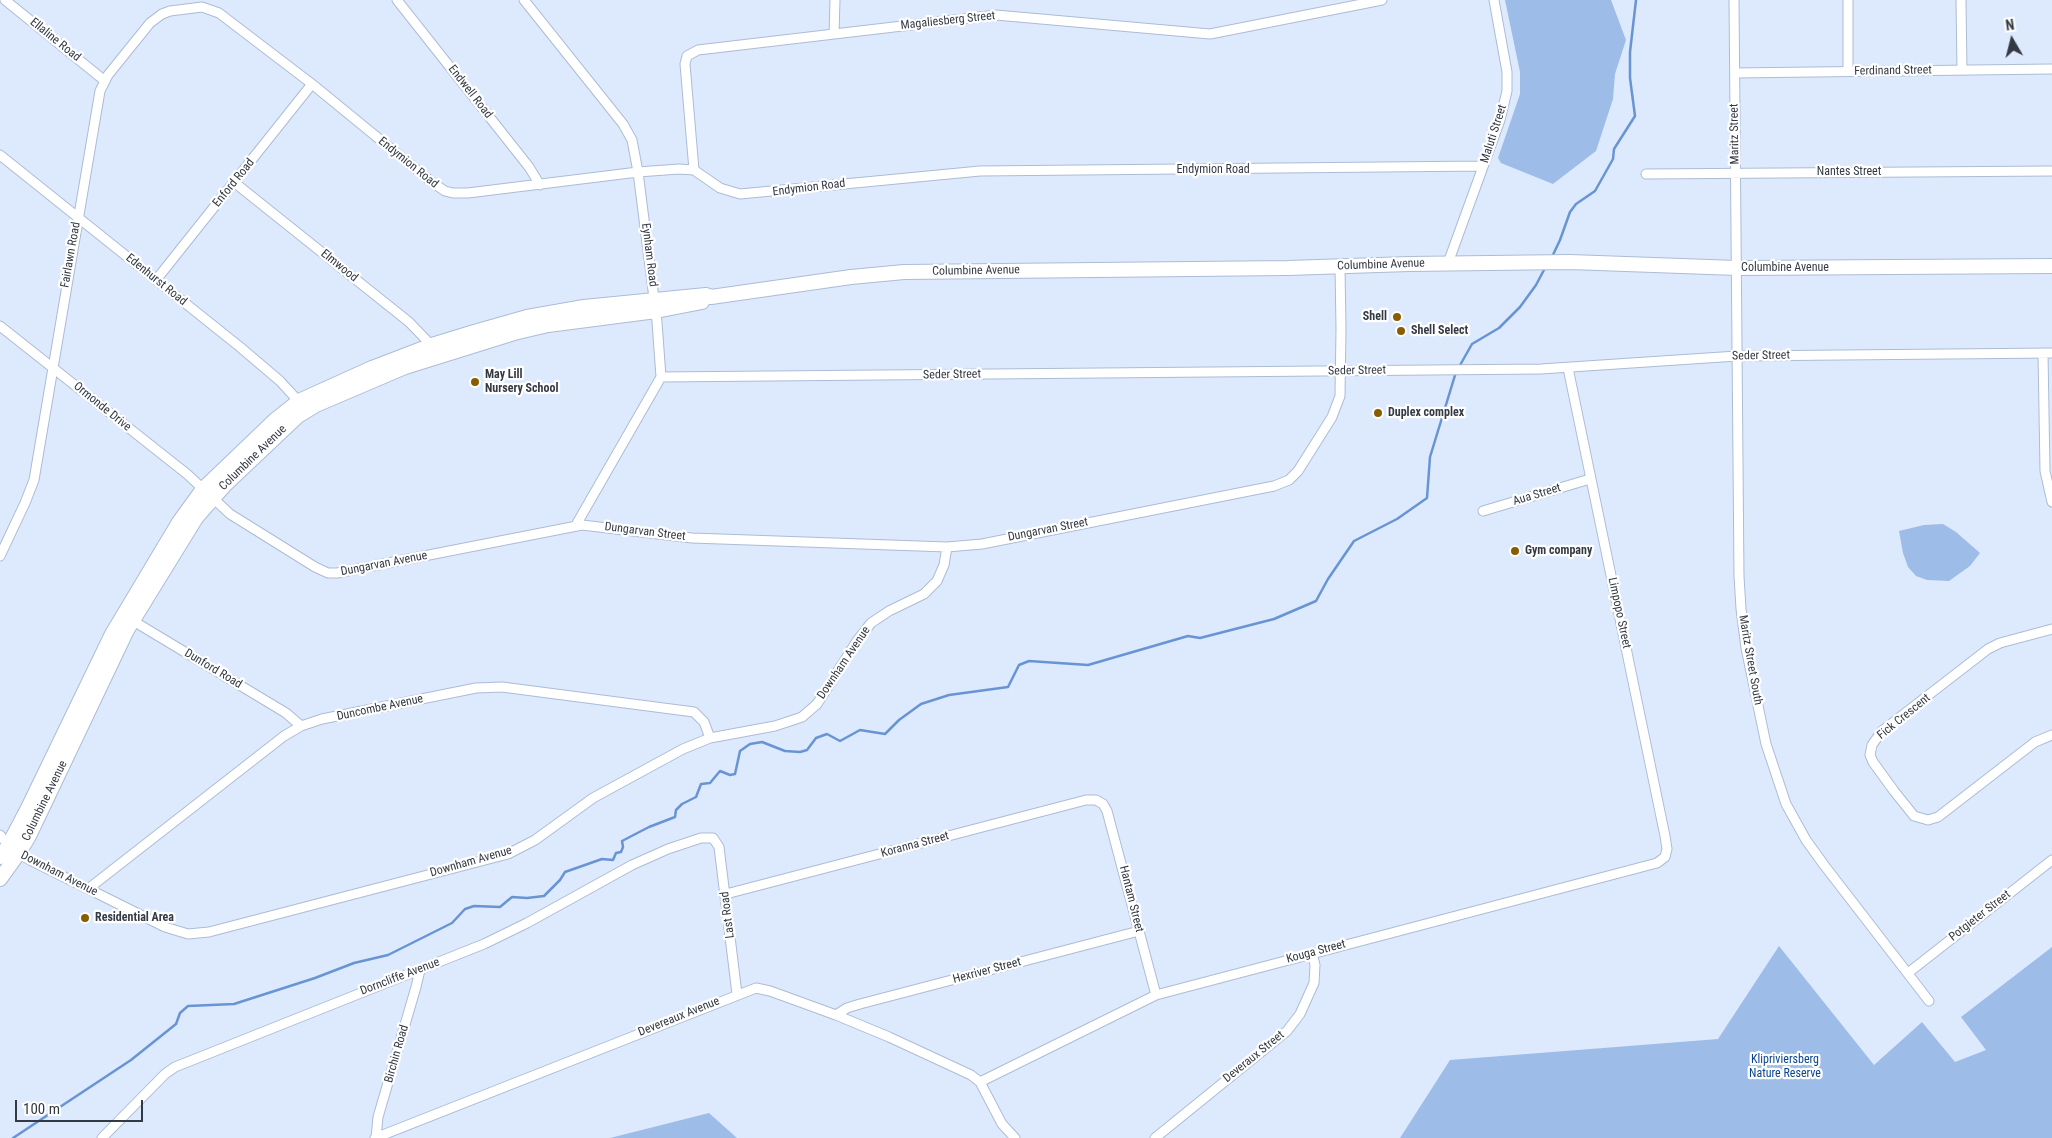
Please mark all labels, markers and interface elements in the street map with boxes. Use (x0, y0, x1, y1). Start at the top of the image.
street label: Magaliesberg Street (900, 9, 996, 33)
street label: Ellaline Road (27, 15, 83, 65)
north arrow (1987, 15, 2037, 65)
text: N (2005, 17, 2015, 34)
street label: Endwell Road (445, 63, 495, 121)
street label: Ferdinand Street (1854, 63, 1932, 79)
street label: Maluti Street (1478, 103, 1510, 165)
street label: Maritz Street (1727, 103, 1743, 165)
street label: Endymion Road (375, 134, 441, 192)
street label: Enford Road (210, 156, 258, 210)
street label: Endymion Road (1176, 163, 1250, 177)
street label: Nantes Street (1817, 165, 1881, 179)
street label: Endymion Road (772, 176, 846, 200)
street label: Fairlawn Road (58, 221, 84, 289)
street label: Eynham Road (638, 222, 660, 288)
street label: Elmwood (318, 247, 360, 285)
street label: Edenhurst Road (123, 251, 189, 309)
street label: Columbine Avenue (1337, 256, 1425, 274)
street label: Columbine Avenue (1741, 261, 1829, 275)
street label: Columbine Avenue (932, 263, 1020, 279)
place label: Shell (1363, 310, 1387, 324)
marker: Shell (1391, 311, 1403, 323)
place label: Shell Select (1411, 324, 1468, 338)
marker: Shell Select (1395, 325, 1407, 337)
street label: Seder Street (1732, 348, 1790, 364)
street label: Seder Street (1328, 363, 1386, 379)
street label: Seder Street (923, 367, 981, 383)
place label: May Lill Nursery School (485, 368, 558, 396)
marker: May Lill Nursery School (469, 376, 481, 388)
street label: Ormonde Drive (70, 379, 134, 435)
place label: Duplex complex (1388, 406, 1464, 420)
marker: Duplex complex (1372, 407, 1384, 419)
street label: Columbine Avenue (216, 422, 290, 494)
street label: Aua Street (1511, 481, 1563, 509)
street label: Dungarvan Street (1007, 515, 1089, 545)
street label: Dungarvan Street (604, 520, 686, 544)
place label: Gym company (1525, 544, 1592, 558)
marker: Gym company (1509, 545, 1521, 557)
street label: Dungarvan Avenue (340, 549, 428, 579)
street label: Limpopo Street (1604, 576, 1634, 650)
street label: Maritz Street South (1735, 614, 1765, 706)
street label: Downham Avenue (814, 624, 874, 702)
street label: Dunford Road (182, 646, 244, 692)
street label: Fick Crescent (1875, 691, 1933, 743)
street label: Duncombe Avenue (336, 692, 424, 724)
street label: Columbine Avenue (19, 758, 71, 844)
street label: Koranna Street (879, 829, 951, 861)
street label: Downham Avenue (428, 843, 514, 881)
street label: Downham Avenue (18, 848, 100, 900)
street label: Hantam Street (1116, 864, 1146, 934)
street label: Potgieter Street (1946, 888, 2014, 944)
street label: Last Road (718, 891, 738, 939)
place label: Residential Area (95, 911, 174, 925)
marker: Residential Area (79, 912, 91, 924)
street label: Kouga Street (1285, 937, 1347, 967)
street label: Dorncliffe Avenue (358, 955, 442, 999)
street label: Hexriver Street (951, 955, 1023, 987)
street label: Devereaux Avenue (636, 994, 722, 1040)
street label: Birchin Road (382, 1023, 412, 1085)
street label: Deveraux Street (1221, 1028, 1287, 1086)
park label: Klipriviersberg Nature Reserve (1749, 1053, 1821, 1081)
scale bar (18, 1090, 145, 1122)
text: 100 m (23, 1100, 60, 1118)

